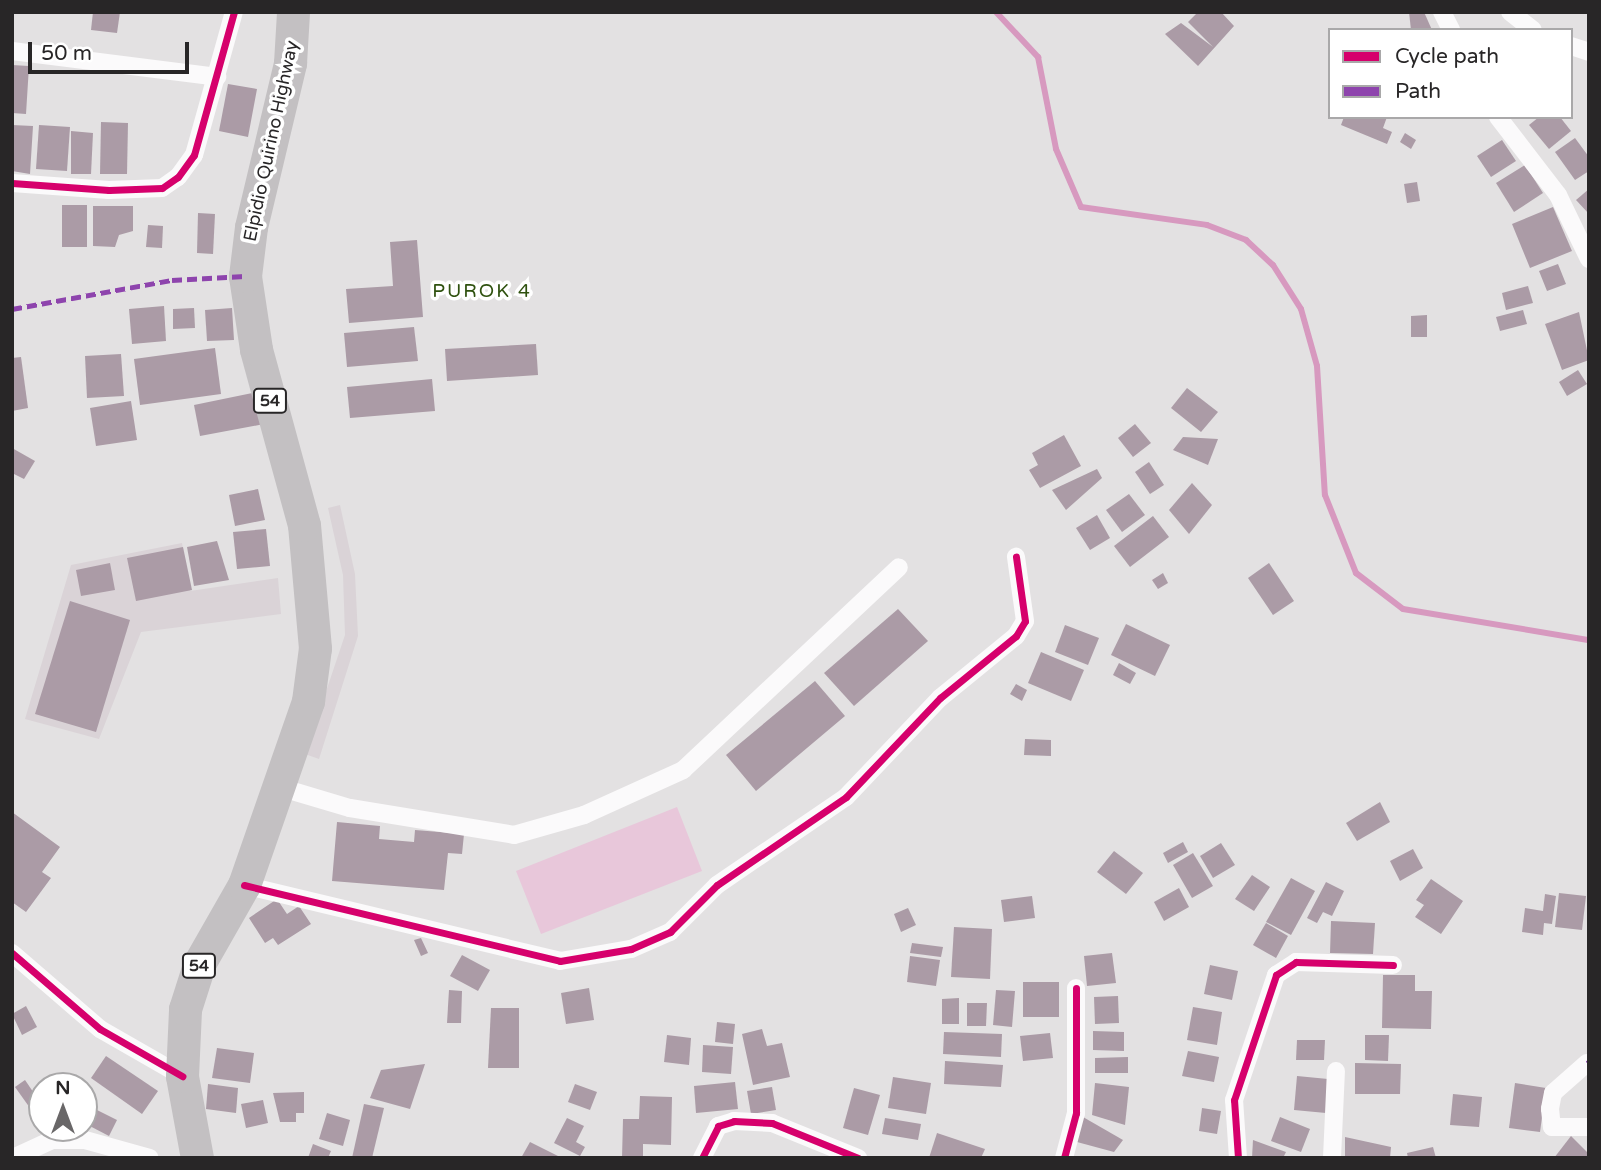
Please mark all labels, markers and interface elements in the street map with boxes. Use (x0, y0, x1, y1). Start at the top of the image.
scale bar (32, 28, 192, 72)
legend (1328, 28, 1573, 119)
street label: Elpidio Quirino Highway (239, 39, 303, 243)
text: 50 m (41, 41, 92, 66)
text: Cycle path (1395, 44, 1499, 69)
text: Path (1395, 79, 1441, 104)
district label: PUROK 4 (433, 281, 531, 303)
road number: 54 (252, 388, 288, 414)
road number: 54 (182, 954, 216, 978)
north arrow (28, 1072, 98, 1142)
text: N (55, 1077, 71, 1099)

